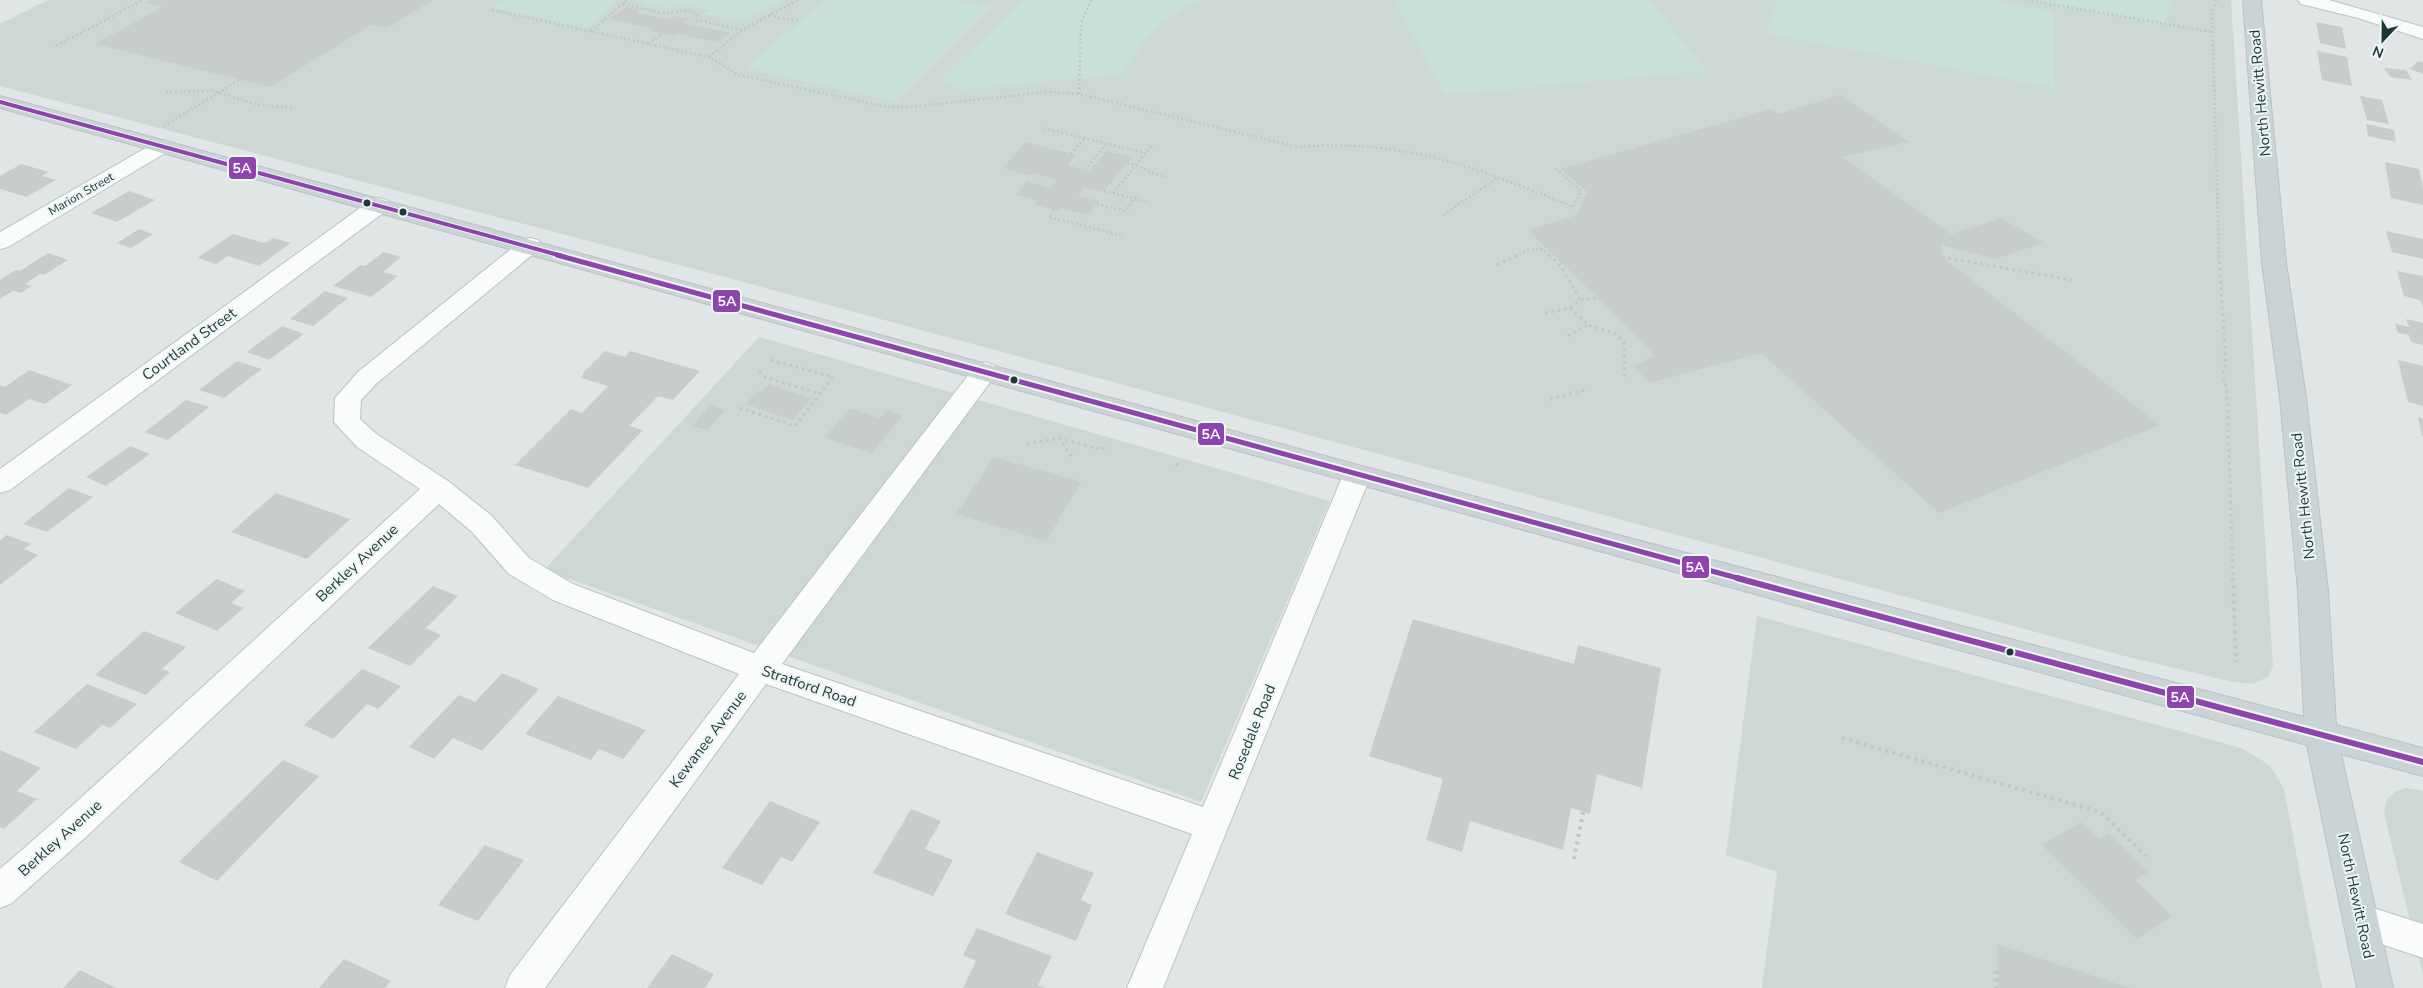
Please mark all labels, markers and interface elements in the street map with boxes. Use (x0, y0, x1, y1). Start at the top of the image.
north arrow (2358, 15, 2408, 65)
street label: North Hewitt Road (2244, 29, 2276, 157)
text: N (2370, 41, 2387, 62)
line badge: 5A (228, 156, 257, 180)
text: 5A (233, 159, 252, 178)
street label: Marion Street (45, 168, 117, 219)
unlabelled marker (362, 198, 372, 208)
unlabelled marker (398, 207, 408, 217)
line badge: 5A (712, 289, 741, 313)
text: 5A (718, 292, 737, 311)
street label: Courtland Street (138, 303, 241, 385)
unlabelled marker (1009, 375, 1019, 385)
line badge: 5A (1197, 422, 1225, 446)
text: 5A (1202, 425, 1221, 444)
street label: North Hewitt Road (2286, 432, 2320, 560)
street label: Berkley Avenue (311, 520, 403, 606)
line badge: 5A (1681, 555, 1710, 579)
text: 5A (1686, 558, 1705, 577)
unlabelled marker (2005, 647, 2015, 657)
street label: Stratford Road (759, 660, 859, 712)
street label: Rosedale Road (1224, 681, 1280, 783)
line badge: 5A (2166, 685, 2195, 709)
street label: Kewanee Avenue (665, 686, 751, 792)
text: 5A (2171, 688, 2190, 707)
street label: Berkley Avenue (14, 795, 106, 881)
street label: North Hewitt Road (2333, 832, 2379, 960)

